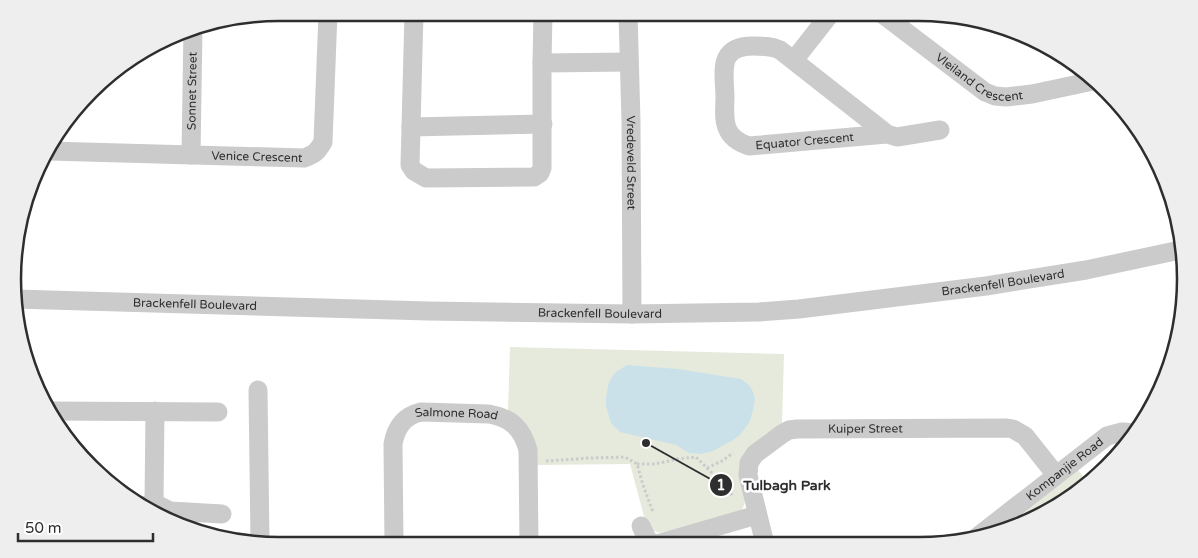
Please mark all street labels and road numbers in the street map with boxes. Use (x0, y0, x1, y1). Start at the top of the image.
street label: Vleiland Crescent (933, 50, 1024, 104)
street label: Sonnet Street (184, 51, 200, 130)
street label: Vredeveld Street (624, 116, 638, 211)
street label: Equator Crescent (755, 130, 855, 152)
street label: Venice Crescent (211, 148, 303, 165)
street label: Brackenfell Boulevard (941, 267, 1065, 298)
street label: Brackenfell Boulevard (133, 295, 257, 313)
street label: Brackenfell Boulevard (538, 306, 662, 321)
street label: Salmone Road (413, 405, 500, 423)
street label: Kuiper Street (828, 421, 903, 436)
street label: Kompanjie Road (1023, 434, 1106, 503)

